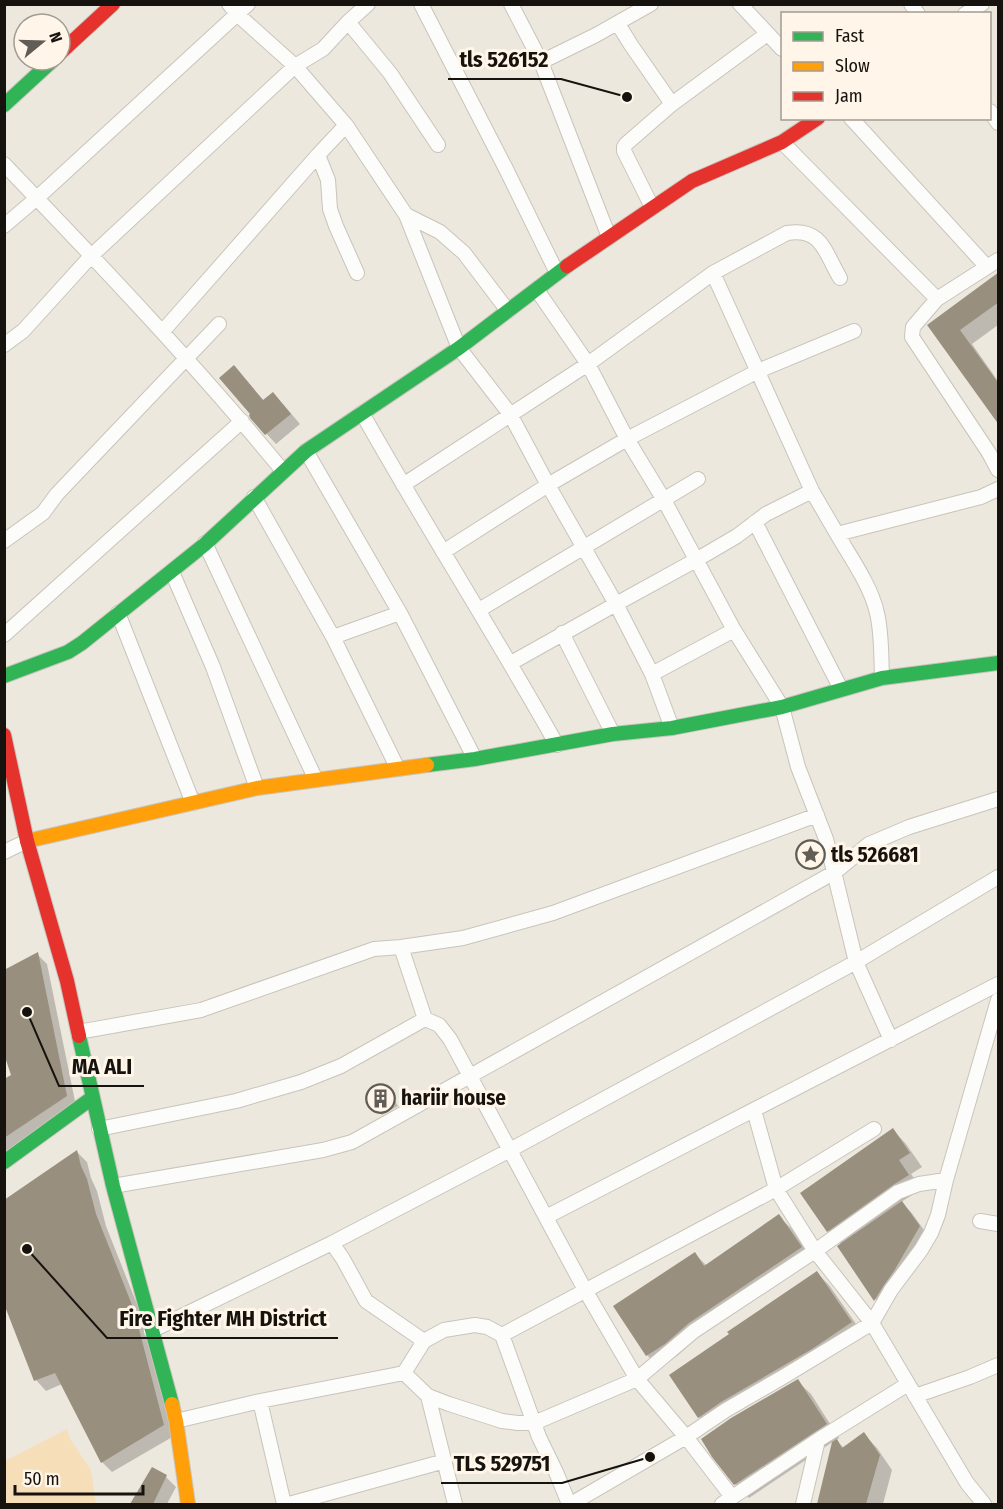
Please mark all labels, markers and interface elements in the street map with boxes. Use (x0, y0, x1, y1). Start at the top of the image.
north arrow (12, 12, 72, 72)
legend (781, 12, 991, 120)
text: Fast (835, 25, 864, 47)
text: N (45, 30, 66, 45)
callout: tls 526152 (448, 39, 561, 79)
text: tls 526152 (460, 46, 548, 73)
text: Slow (835, 55, 870, 77)
text: Jam (835, 85, 863, 107)
place icon: tls 526681 (794, 839, 826, 871)
place label: tls 526681 (831, 842, 919, 868)
callout: MA ALI (59, 1046, 144, 1086)
text: MA ALI (72, 1053, 132, 1080)
building icon: hariir house (364, 1082, 396, 1114)
place label: hariir house (401, 1085, 506, 1111)
callout: Fire Fighter MH District (107, 1298, 338, 1338)
text: Fire Fighter MH District (119, 1305, 327, 1332)
callout: TLS 529751 (441, 1443, 562, 1483)
text: TLS 529751 (454, 1450, 550, 1477)
scale bar (15, 1458, 142, 1496)
text: 50 m (24, 1468, 60, 1490)

